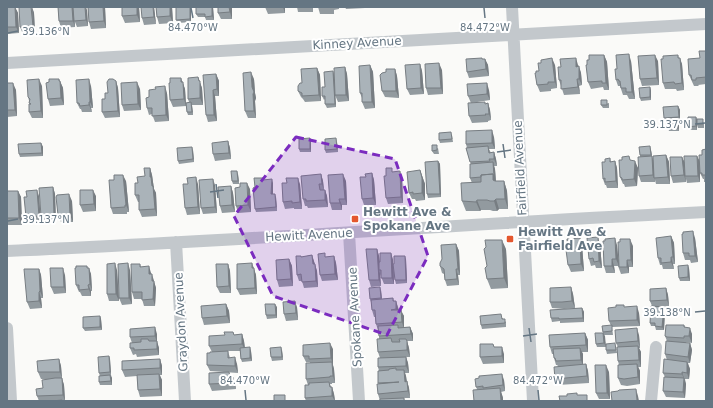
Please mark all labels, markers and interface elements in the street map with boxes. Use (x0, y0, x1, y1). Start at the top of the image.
text: 84.470°W (168, 22, 218, 33)
text: 84.472°W (460, 22, 510, 33)
text: 39.136°N (22, 26, 70, 37)
street label: Kinney Avenue (312, 34, 402, 52)
text: 39.137°N (643, 119, 691, 130)
street label: Fairfield Avenue (511, 120, 529, 216)
place label: Hewitt Ave & Spokane Ave (363, 205, 452, 233)
text: 39.137°N (22, 214, 70, 225)
marker: Hewitt Ave & Spokane Ave (350, 214, 360, 224)
place label: Hewitt Ave & Fairfield Ave (518, 225, 607, 253)
street label: Hewitt Avenue (265, 226, 353, 244)
marker: Hewitt Ave & Fairfield Ave (505, 234, 515, 244)
street label: Spokane Avenue (345, 267, 365, 367)
street label: Graydon Avenue (171, 272, 191, 372)
text: 39.138°N (643, 307, 691, 318)
text: 84.470°W (220, 375, 270, 386)
text: 84.472°W (513, 375, 563, 386)

